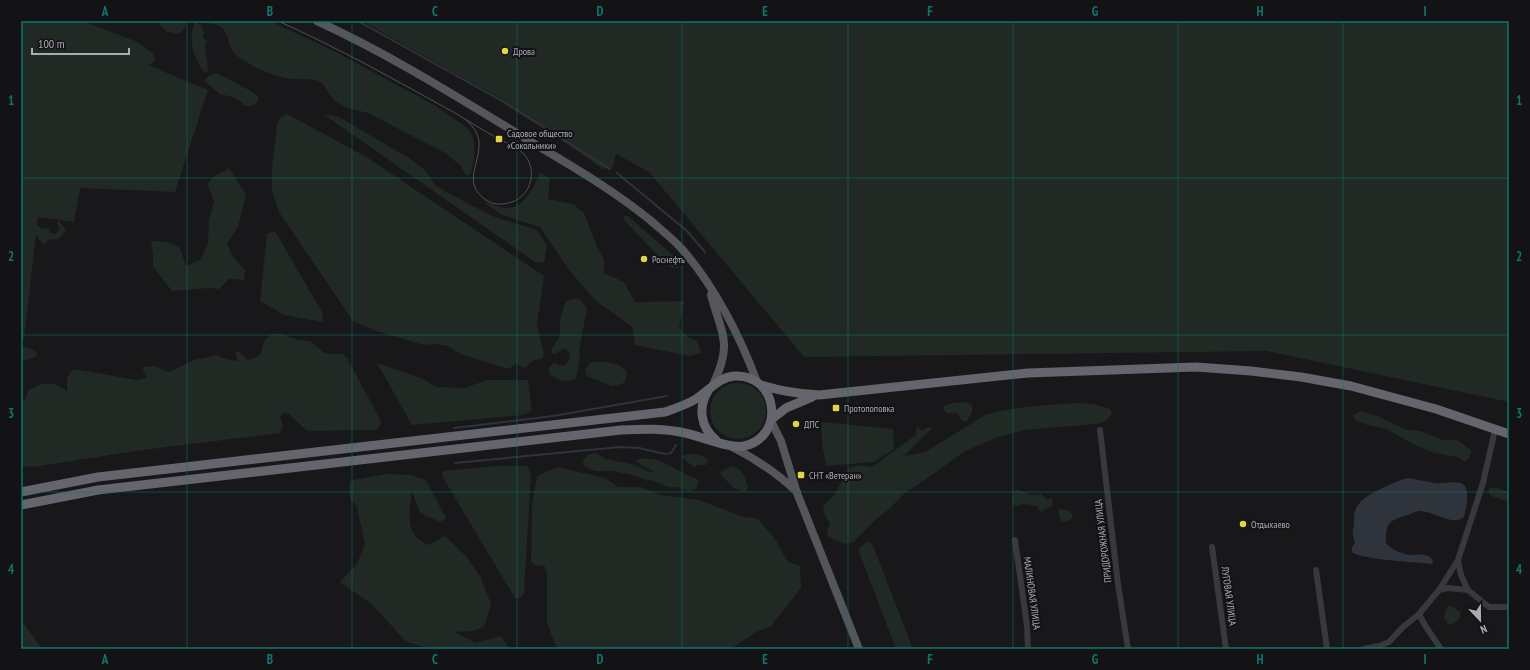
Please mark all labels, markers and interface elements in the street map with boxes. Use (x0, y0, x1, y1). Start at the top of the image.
text: A (101, 3, 109, 20)
text: B (267, 3, 273, 20)
text: C (432, 3, 438, 20)
text: D (597, 3, 604, 20)
text: E (762, 3, 768, 20)
text: F (927, 3, 933, 20)
text: G (1092, 3, 1099, 20)
text: H (1257, 3, 1264, 20)
text: I (1423, 3, 1427, 20)
scale bar (32, 30, 129, 56)
text: 100 m (38, 36, 65, 51)
place label: Дрова (513, 45, 535, 58)
marker: Дрова (500, 46, 510, 56)
text: 1 (8, 92, 14, 109)
text: 1 (1516, 92, 1522, 109)
place label: Садовое общество «Сокольники» (507, 127, 573, 152)
marker: Садовое общество «Сокольники» (494, 134, 504, 144)
text: 2 (8, 248, 14, 265)
text: 2 (1516, 248, 1522, 265)
place label: Роснефть (652, 253, 685, 266)
marker: Роснефть (639, 254, 649, 264)
place label: Протопоповка (844, 402, 894, 415)
marker: Протопоповка (831, 403, 841, 413)
text: 3 (8, 405, 14, 422)
text: 3 (1516, 405, 1522, 422)
place label: ДПС (804, 418, 820, 431)
marker: ДПС (791, 419, 801, 429)
place label: СНТ «Ветеран» (809, 469, 862, 482)
marker: СНТ «Ветеран» (796, 470, 806, 480)
street label: ПРИДОРОЖНАЯ УЛИЦА (1091, 498, 1115, 583)
place label: Отдыхаево (1251, 518, 1290, 531)
marker: Отдыхаево (1238, 519, 1248, 529)
street label: МАЛИНОВАЯ УЛИЦА (1020, 556, 1044, 630)
text: 4 (8, 561, 15, 578)
text: 4 (1516, 561, 1523, 578)
street label: ЛУГОВАЯ УЛИЦА (1218, 565, 1240, 627)
north arrow (1460, 600, 1500, 640)
text: N (1478, 622, 1489, 637)
text: A (101, 651, 109, 668)
text: B (267, 651, 273, 668)
text: C (432, 651, 438, 668)
text: D (597, 651, 604, 668)
text: E (762, 651, 768, 668)
text: F (927, 651, 933, 668)
text: G (1092, 651, 1099, 668)
text: H (1257, 651, 1264, 668)
text: I (1423, 651, 1427, 668)

